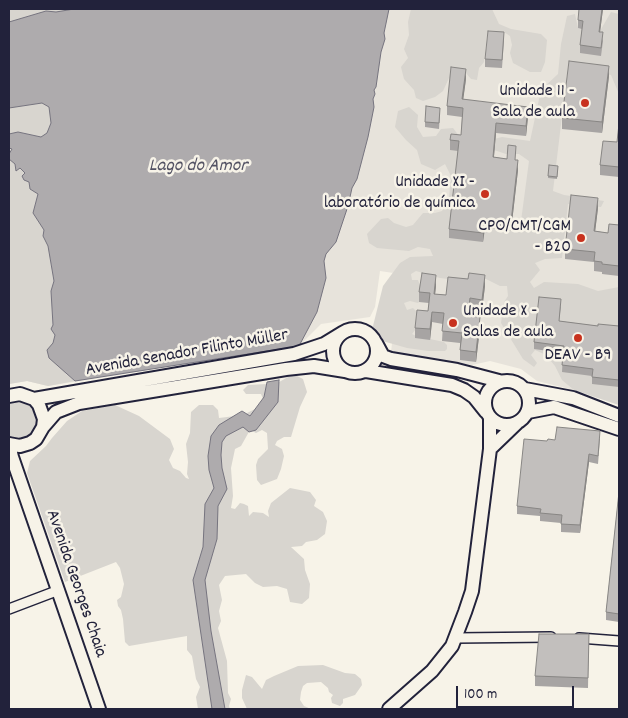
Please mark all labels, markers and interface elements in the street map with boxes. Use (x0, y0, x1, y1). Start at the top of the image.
place label: Unidade 11 - Sala de aula (492, 82, 575, 125)
marker: Unidade 11 - Sala de aula (579, 97, 591, 109)
water label: Lago do Amor (149, 156, 247, 178)
place label: Unidade XI - laboratório de química (324, 173, 475, 215)
marker: Unidade XI - laboratório de química (479, 188, 491, 200)
place label: CPO/CMT/CGM - B20 (478, 217, 571, 260)
marker: CPO/CMT/CGM - B20 (575, 232, 587, 244)
place label: Unidade X - Salas de aula (463, 302, 553, 344)
marker: Unidade X - Salas de aula (447, 317, 459, 329)
street label: Avenida Senador Filinto Müller (84, 326, 290, 382)
marker: DEAV - B9 (572, 332, 584, 344)
place label: DEAV - B9 (544, 346, 612, 368)
street label: Avenida Georges Chaia (40, 507, 110, 661)
scale bar (458, 676, 576, 708)
text: 100 m (464, 684, 497, 706)

